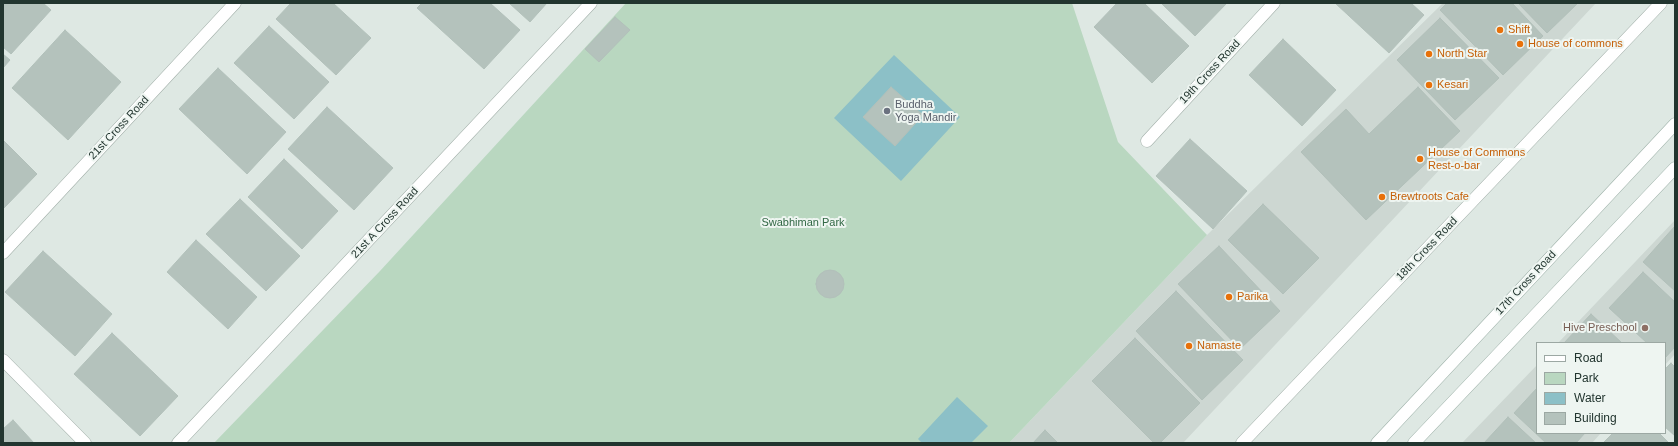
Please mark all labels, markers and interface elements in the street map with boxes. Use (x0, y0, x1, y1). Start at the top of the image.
place label: Shift (1508, 23, 1530, 37)
marker: Shift (1495, 25, 1505, 35)
street label: 19th Cross Road (1177, 37, 1243, 107)
place label: House of commons (1528, 37, 1623, 51)
marker: House of commons (1515, 39, 1525, 49)
place label: North Star (1437, 47, 1487, 61)
marker: North Star (1424, 49, 1434, 59)
place label: Kesari (1437, 78, 1468, 92)
marker: Kesari (1424, 80, 1434, 90)
street label: 21st Cross Road (86, 94, 152, 162)
place label: Buddha Yoga Mandir (895, 98, 956, 124)
marker: Buddha Yoga Mandir (882, 106, 892, 116)
place label: House of Commons Rest-o-bar (1428, 146, 1525, 172)
marker: House of Commons Rest-o-bar (1415, 154, 1425, 164)
street label: 21st A Cross Road (349, 185, 421, 261)
place label: Brewtroots Cafe (1390, 190, 1469, 204)
marker: Brewtroots Cafe (1377, 192, 1387, 202)
street label: 18th Cross Road (1394, 215, 1460, 283)
park label: Swabhiman Park (761, 216, 845, 230)
street label: 17th Cross Road (1493, 248, 1559, 318)
place label: Parika (1237, 290, 1268, 304)
marker: Parika (1224, 292, 1234, 302)
place label: Hive Preschool (1563, 321, 1637, 335)
marker: Hive Preschool (1640, 323, 1650, 333)
place label: Namaste (1197, 339, 1241, 353)
marker: Namaste (1184, 341, 1194, 351)
legend (1536, 342, 1666, 434)
text: Road (1574, 351, 1603, 365)
text: Park (1574, 371, 1599, 385)
text: Water (1574, 391, 1606, 405)
text: Building (1574, 411, 1617, 425)

